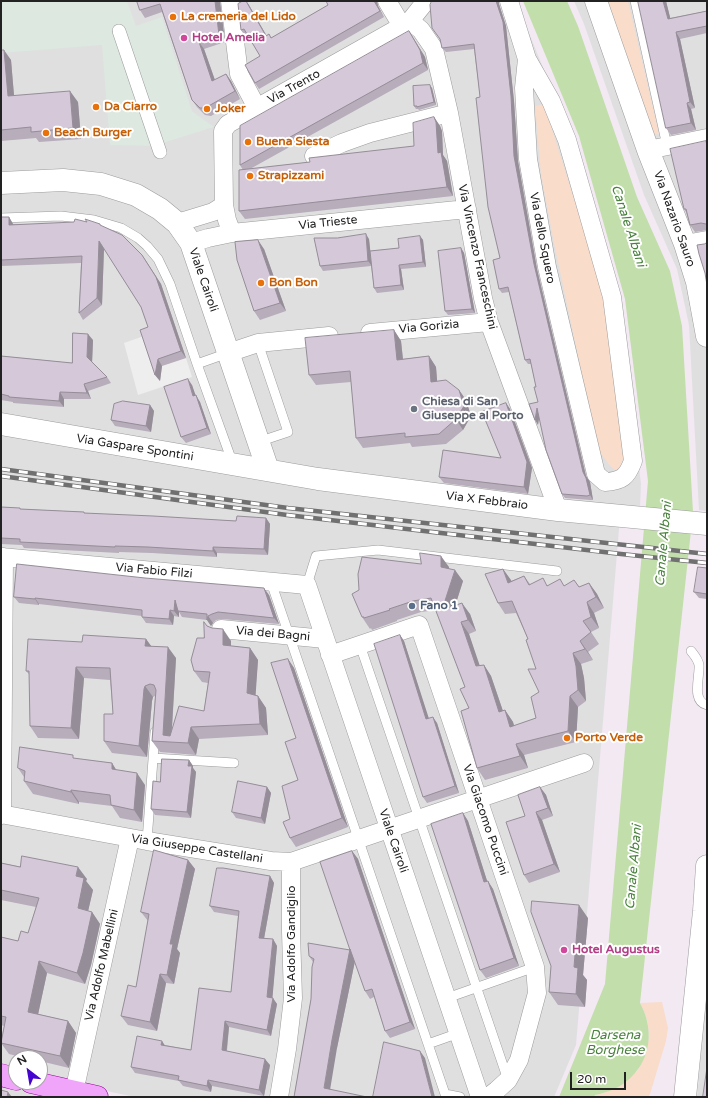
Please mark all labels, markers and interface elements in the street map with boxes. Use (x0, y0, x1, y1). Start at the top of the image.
place label: La cremeria del Lido (181, 10, 296, 24)
marker: La cremeria del Lido (168, 12, 178, 22)
place label: Hotel Amelia (192, 31, 265, 45)
marker: Hotel Amelia (179, 33, 189, 43)
street label: Via Trento (265, 67, 323, 107)
place label: Da Ciarro (104, 100, 157, 114)
marker: Da Ciarro (91, 102, 101, 112)
place label: Joker (215, 102, 246, 116)
marker: Joker (202, 104, 212, 114)
place label: Beach Burger (54, 126, 132, 140)
marker: Beach Burger (41, 128, 51, 138)
place label: Buena Siesta (256, 135, 330, 149)
marker: Buena Siesta (243, 137, 253, 147)
place label: Strapizzami (258, 169, 324, 183)
street label: Via Nazario Sauro (650, 169, 698, 269)
marker: Strapizzami (245, 171, 255, 181)
street label: Via Vincenzo Franceschini (455, 183, 499, 331)
water label: Canale Albani (607, 183, 649, 269)
street label: Via dello Squero (526, 191, 558, 285)
street label: Via Trieste (298, 213, 358, 233)
street label: Viale Cairoli (185, 246, 221, 314)
place label: Bon Bon (269, 276, 318, 290)
marker: Bon Bon (256, 278, 266, 288)
street label: Via Gorizia (398, 317, 460, 337)
place label: Chiesa di San Giuseppe al Porto (422, 395, 523, 423)
marker: Chiesa di San Giuseppe al Porto (409, 404, 419, 414)
street label: Via Gaspare Spontini (75, 432, 195, 464)
street label: Via X Febbraio (445, 489, 529, 513)
water label: Canale Albani (653, 501, 675, 587)
street label: Via Fabio Filzi (115, 560, 193, 582)
place label: Fano 1 (420, 599, 458, 613)
marker: Fano 1 (407, 601, 417, 611)
street label: Via dei Bagni (235, 624, 311, 644)
place label: Porto Verde (575, 731, 643, 745)
marker: Porto Verde (562, 733, 572, 743)
street label: Via Giacomo Puccini (459, 763, 511, 877)
street label: Viale Cairoli (375, 807, 411, 875)
water label: Canale Albani (623, 824, 645, 910)
street label: Via Giuseppe Castellani (130, 831, 264, 867)
street label: Via Adolfo Gandiglio (285, 886, 299, 1002)
street label: Via Adolfo Mabellini (82, 908, 122, 1022)
place label: Hotel Augustus (572, 943, 660, 957)
marker: Hotel Augustus (559, 945, 569, 955)
water label: Darsena Borghese (586, 1028, 644, 1059)
north arrow (8, 1050, 48, 1090)
text: N (15, 1052, 29, 1068)
scale bar (572, 1064, 628, 1090)
text: 20 m (577, 1072, 606, 1086)

